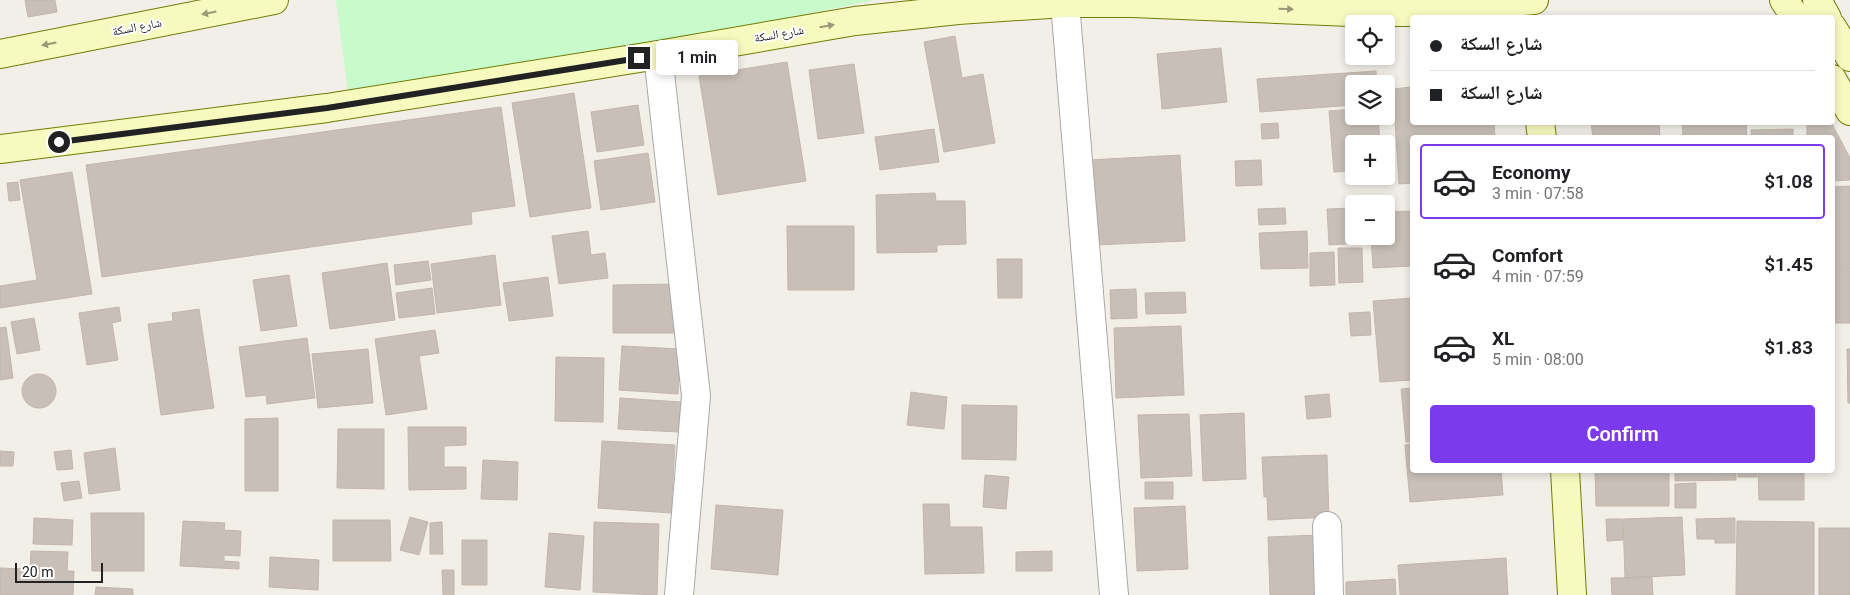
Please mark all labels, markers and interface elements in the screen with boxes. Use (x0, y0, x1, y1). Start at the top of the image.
one-way arrow (1278, 6, 1294, 14)
one-way arrow (201, 9, 216, 17)
street label: شارع السكة (111, 15, 163, 40)
map controls (1345, 15, 1395, 245)
button: locate (1345, 15, 1395, 65)
one-way arrow (819, 22, 835, 30)
street label: شارع السكة (753, 23, 805, 46)
text: شارع السكة (1460, 32, 1543, 55)
callout: 1 min (656, 40, 739, 76)
one-way arrow (41, 41, 57, 49)
route end (628, 47, 650, 69)
text: 1 min (677, 48, 717, 67)
button: layers (1345, 75, 1395, 125)
text: شارع السكة (1460, 81, 1543, 104)
route start (48, 131, 70, 153)
button: + (1345, 135, 1395, 185)
icon: car (1432, 159, 1477, 204)
text: Economy (1492, 161, 1571, 184)
text: $1.08 (1764, 170, 1813, 193)
text: 3 min · 07:58 (1492, 184, 1584, 203)
button: − (1345, 195, 1395, 245)
icon: car (1432, 242, 1477, 287)
text: Comfort (1492, 244, 1563, 267)
text: $1.45 (1764, 253, 1813, 276)
text: 4 min · 07:59 (1492, 267, 1584, 286)
icon: car (1432, 325, 1477, 370)
text: XL (1492, 327, 1514, 350)
text: $1.83 (1764, 336, 1813, 359)
text: 5 min · 08:00 (1492, 350, 1584, 369)
button: Confirm (1430, 405, 1815, 463)
scale bar (15, 560, 102, 583)
text: 20 m (22, 564, 54, 580)

